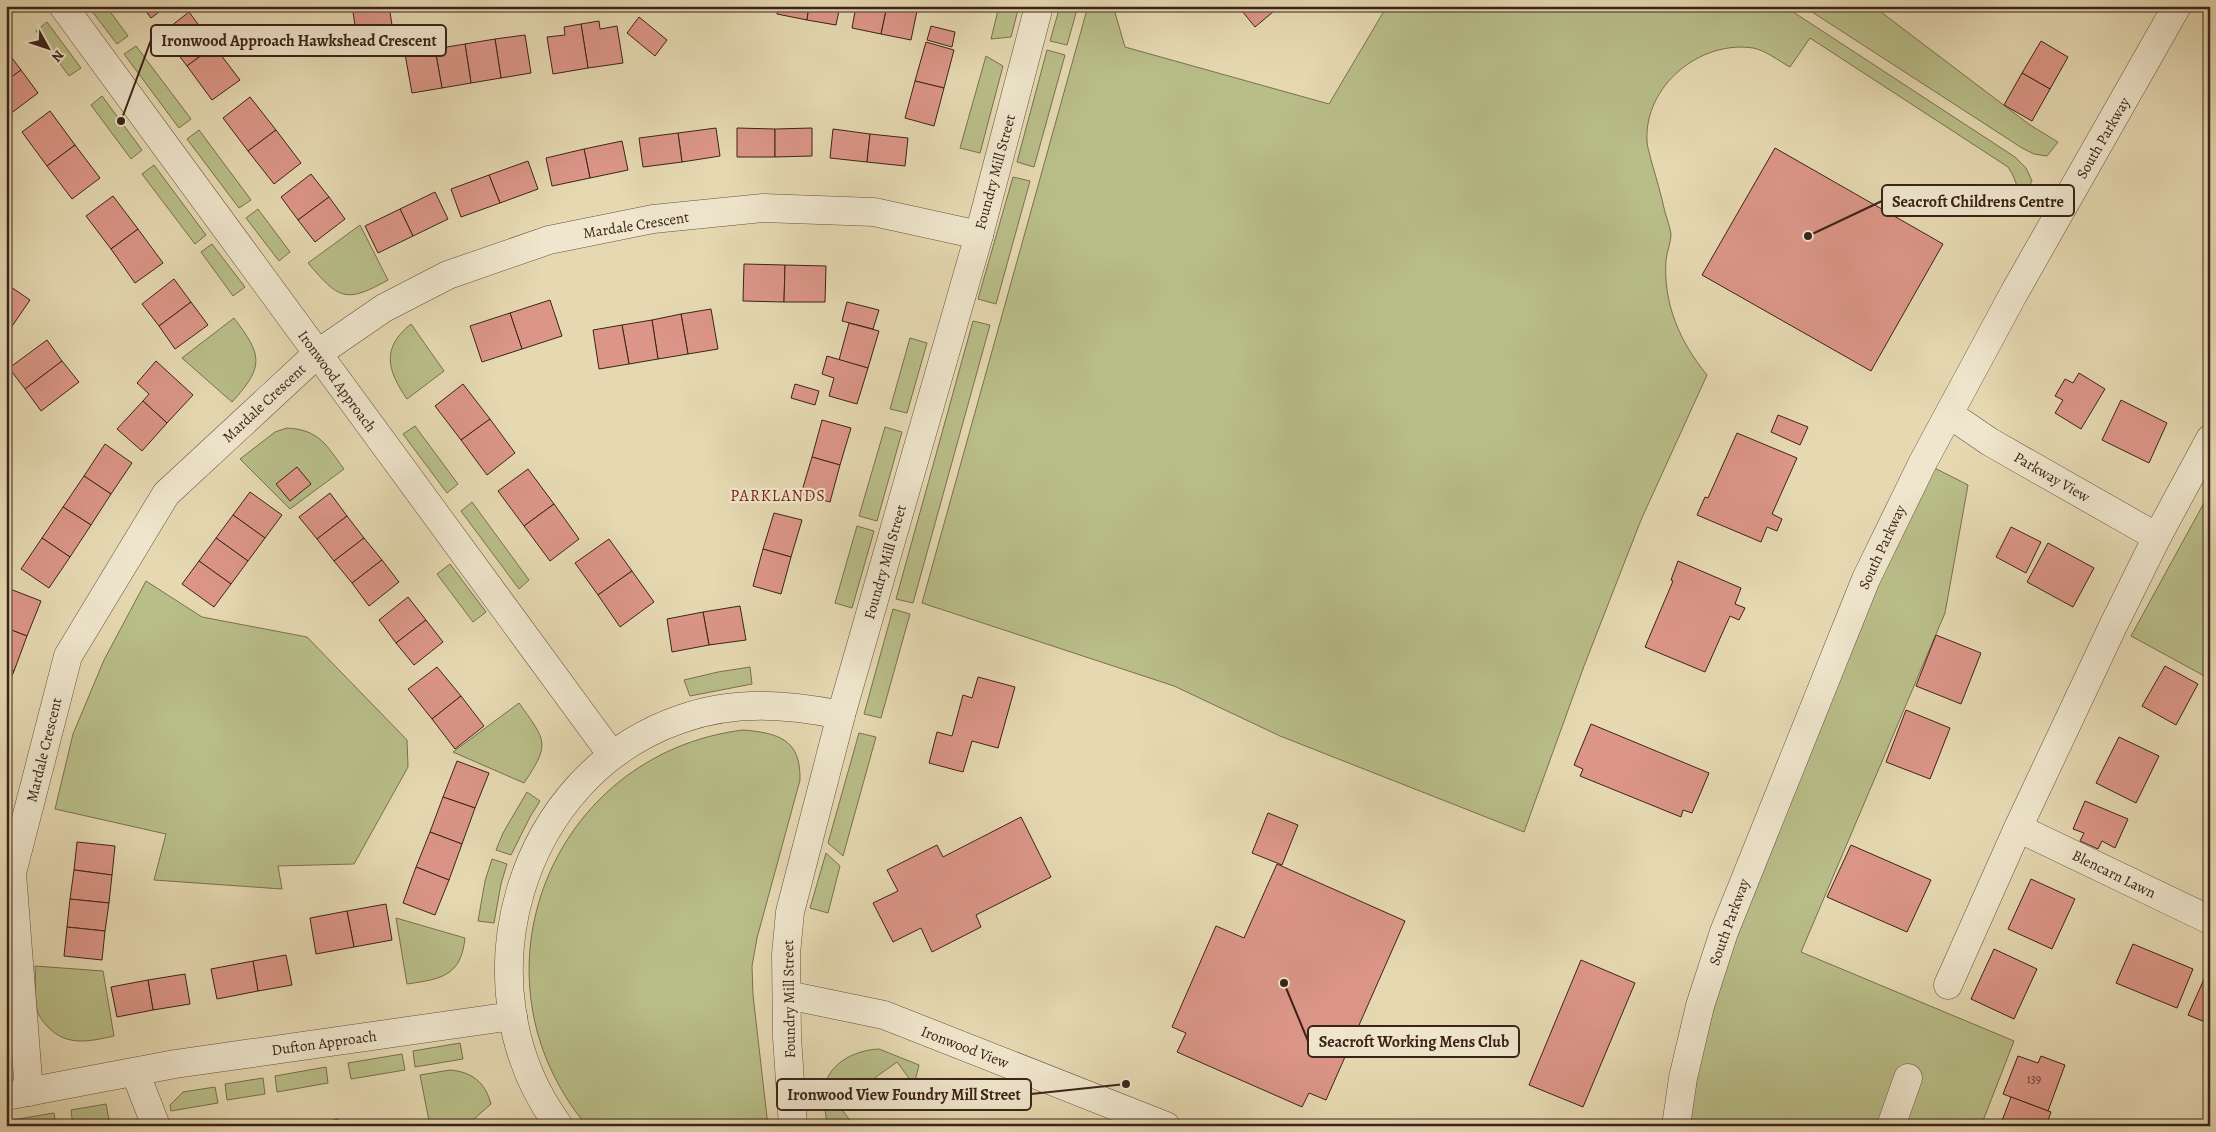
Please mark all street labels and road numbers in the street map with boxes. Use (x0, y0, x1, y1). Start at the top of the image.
street label: South Parkway (2072, 93, 2135, 182)
street label: Foundry Mill Street (970, 112, 1020, 232)
street label: Mardale Crescent (582, 207, 690, 243)
street label: Ironwood Approach (293, 326, 381, 436)
street label: Mardale Crescent (218, 359, 310, 447)
street label: Parkway View (2010, 447, 2094, 507)
street label: South Parkway (1854, 501, 1910, 592)
street label: Foundry Mill Street (859, 502, 911, 622)
street label: Mardale Crescent (21, 696, 67, 804)
street label: Blencarn Lawn (2069, 845, 2159, 903)
street label: South Parkway (1704, 876, 1754, 968)
street label: Foundry Mill Street (778, 940, 800, 1058)
street label: Ironwood View (918, 1021, 1012, 1073)
street label: Dufton Approach (270, 1026, 378, 1060)

